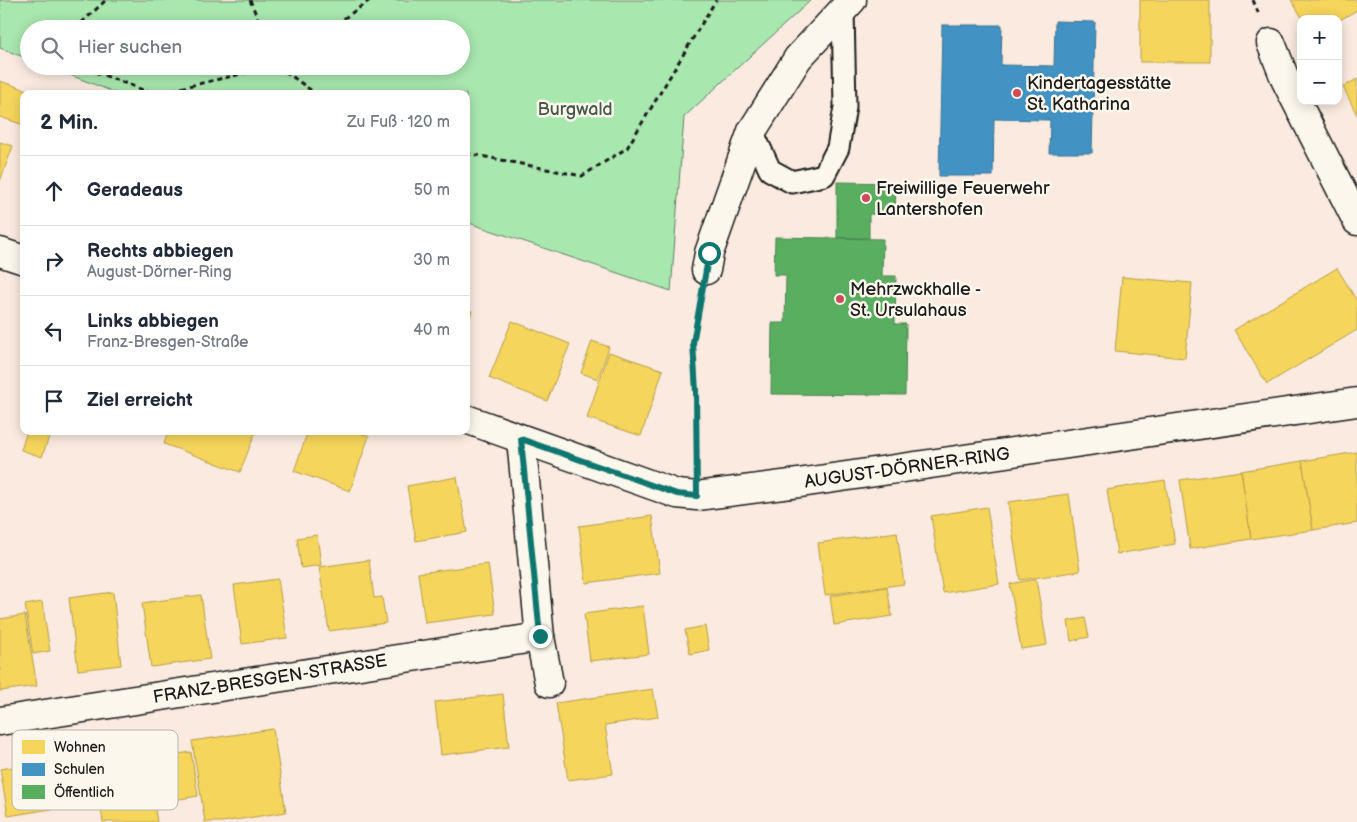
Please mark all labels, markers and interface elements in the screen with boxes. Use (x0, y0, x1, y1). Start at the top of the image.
map controls (1297, 15, 1342, 105)
button: + (1297, 15, 1342, 60)
search box (20, 20, 470, 75)
icon: search (38, 34, 66, 62)
text: Hier suchen (78, 36, 182, 59)
button: − (1297, 60, 1342, 105)
place label: Kindertagesstätte St. Katharina (1027, 73, 1171, 115)
marker: Kindertagesstätte St. Katharina (1011, 87, 1023, 99)
park label: Burgwald (537, 99, 613, 120)
text: 2 Min. (40, 110, 98, 135)
text: Zu Fuß · 120 m (347, 113, 450, 132)
icon: ahead (40, 177, 68, 205)
place label: Freiwillige Feuerwehr Lantershofen (876, 178, 1050, 220)
text: Geradeaus (87, 179, 183, 202)
text: 50 m (414, 181, 450, 200)
marker: Freiwillige Feuerwehr Lantershofen (860, 192, 872, 204)
text: Rechts abbiegen (87, 240, 234, 263)
route start (698, 242, 721, 265)
icon: right (40, 247, 68, 275)
text: 30 m (413, 251, 450, 270)
text: August-Dörner-Ring (87, 263, 232, 282)
place label: Mehrzwckhalle - St. Ursulahaus (850, 279, 981, 321)
marker: Mehrzwckhalle - St. Ursulahaus (834, 293, 846, 305)
text: Links abbiegen (87, 310, 219, 333)
icon: left (40, 317, 68, 345)
text: 40 m (413, 321, 450, 340)
text: Franz-Bresgen-Straße (87, 333, 249, 352)
icon: arrive (40, 387, 68, 415)
text: Ziel erreicht (87, 389, 193, 412)
street label: AUGUST-DÖRNER-RING (803, 442, 1011, 493)
route end (529, 625, 552, 648)
street label: FRANZ-BRESGEN-STRASSE (152, 650, 389, 708)
legend (12, 730, 178, 810)
text: Wohnen (54, 739, 106, 756)
text: Schulen (54, 761, 105, 778)
text: Öffentlich (54, 783, 115, 801)

